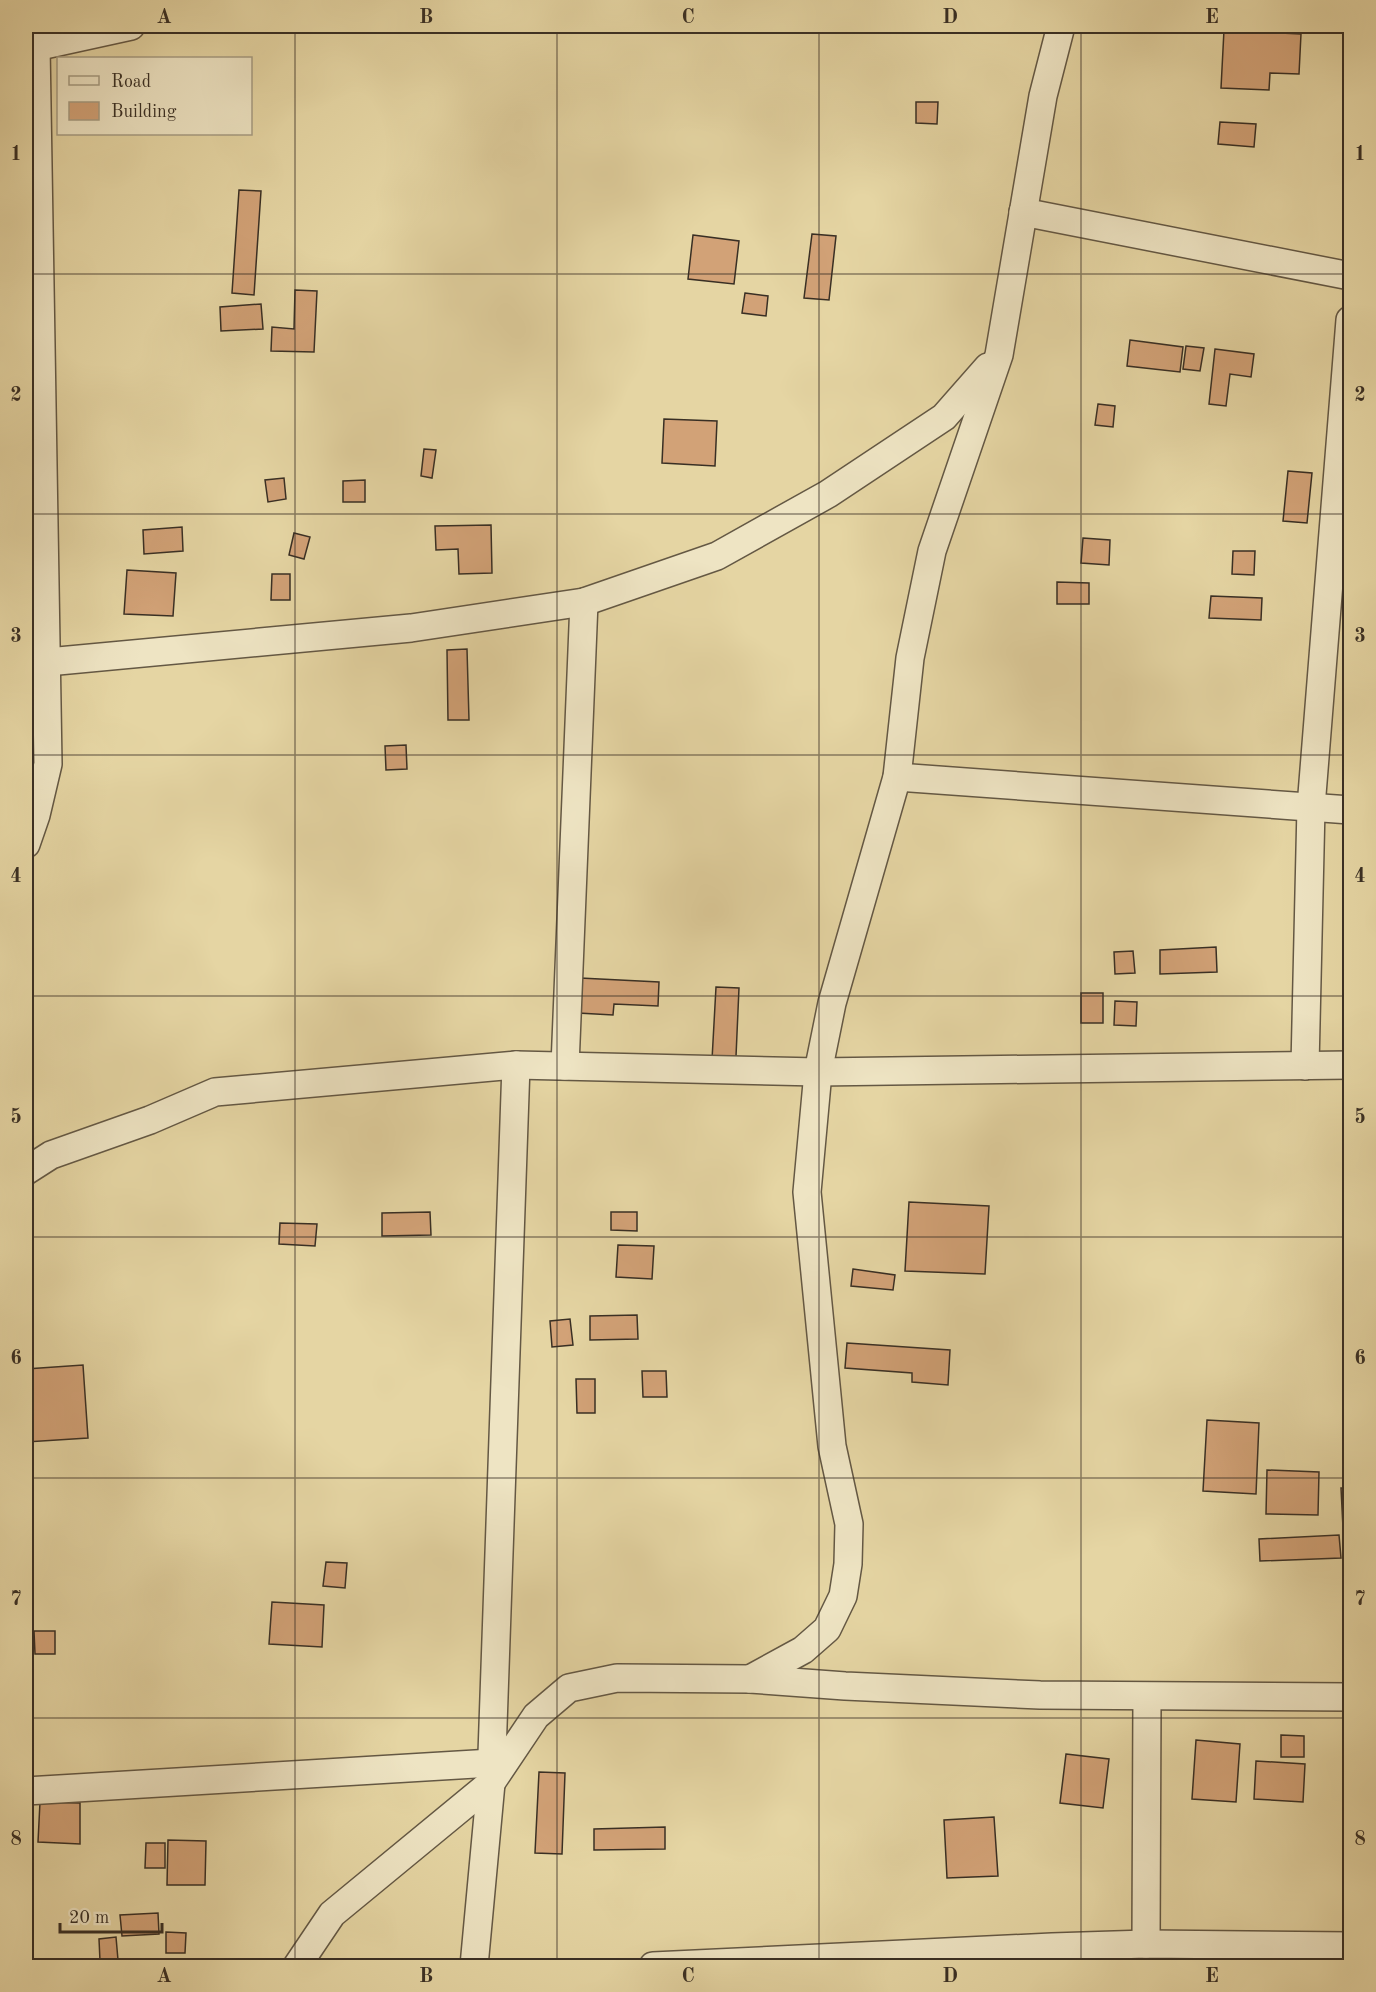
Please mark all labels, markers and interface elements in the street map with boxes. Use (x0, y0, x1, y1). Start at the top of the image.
text: A (156, 8, 172, 28)
text: B (419, 8, 433, 28)
text: C (681, 8, 695, 28)
text: D (942, 8, 958, 28)
text: E (1205, 8, 1219, 28)
legend (57, 57, 252, 135)
text: Road (111, 73, 151, 91)
text: Building (111, 103, 177, 121)
text: 1 (10, 145, 22, 165)
text: 1 (1354, 145, 1366, 165)
text: 2 (10, 386, 22, 406)
text: 2 (1354, 386, 1366, 406)
text: 3 (10, 627, 22, 647)
text: 3 (1354, 627, 1366, 647)
text: 4 (10, 867, 22, 887)
text: 4 (1354, 867, 1366, 887)
text: 5 (10, 1107, 22, 1128)
text: 5 (1354, 1107, 1366, 1128)
text: 6 (10, 1349, 22, 1369)
text: 6 (1354, 1349, 1366, 1369)
text: 7 (10, 1590, 22, 1610)
text: 7 (1354, 1590, 1366, 1610)
text: 8 (10, 1830, 22, 1850)
text: 8 (1354, 1830, 1366, 1850)
scale bar (60, 1896, 162, 1934)
text: 20 m (69, 1909, 109, 1927)
text: A (156, 1967, 172, 1987)
text: B (419, 1967, 433, 1987)
text: C (681, 1967, 695, 1987)
text: D (942, 1967, 958, 1987)
text: E (1205, 1967, 1219, 1987)

